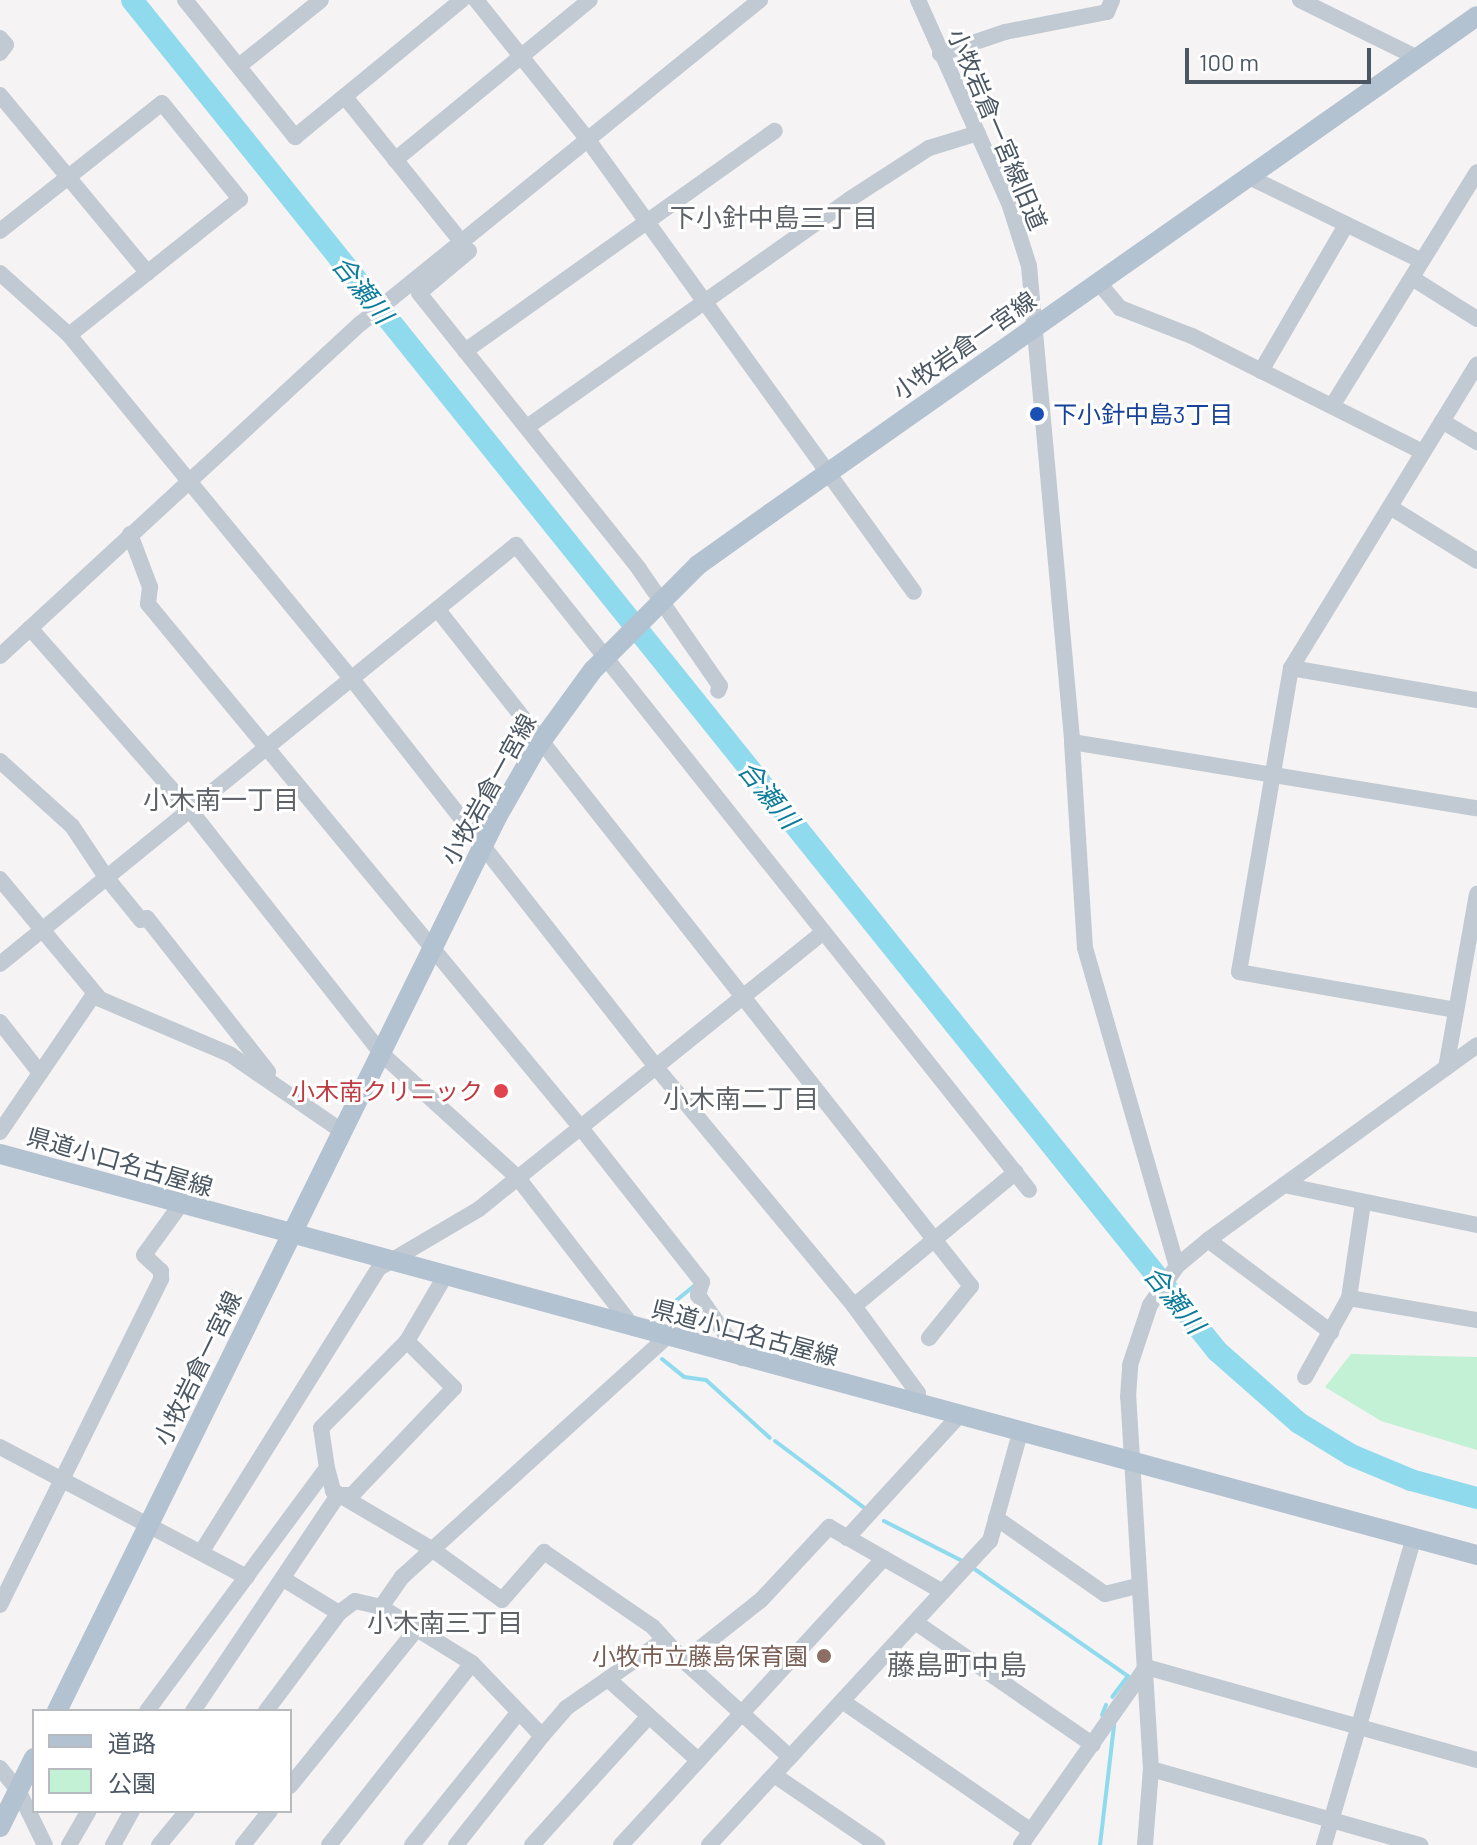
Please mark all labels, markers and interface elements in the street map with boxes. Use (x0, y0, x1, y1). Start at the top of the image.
street label: 小牧岩倉一宮線旧道 (943, 24, 1053, 234)
scale bar (1189, 32, 1375, 82)
text: 100 m (1199, 47, 1259, 76)
district label: 下小針中島三丁目 (670, 201, 878, 233)
water label: 合瀬川 (326, 249, 400, 329)
street label: 小牧岩倉一宮線 (887, 285, 1041, 405)
place label: 下小針中島3丁目 (1053, 400, 1233, 428)
marker: 下小針中島3丁目 (1028, 405, 1046, 423)
street label: 小牧岩倉一宮線 (435, 709, 541, 869)
water label: 合瀬川 (732, 754, 806, 834)
district label: 小木南一丁目 (143, 783, 299, 815)
place label: 小木南クリニック (291, 1077, 483, 1105)
marker: 小木南クリニック (490, 1080, 512, 1102)
district label: 小木南二丁目 (663, 1082, 819, 1114)
street label: 県道小口名古屋線 (24, 1121, 216, 1201)
water label: 合瀬川 (1138, 1259, 1212, 1339)
street label: 小牧岩倉一宮線 (147, 1286, 247, 1450)
street label: 県道小口名古屋線 (649, 1293, 841, 1371)
district label: 小木南三丁目 (367, 1606, 523, 1638)
place label: 小牧市立藤島保育園 (592, 1642, 808, 1670)
marker: 小牧市立藤島保育園 (815, 1647, 833, 1665)
district label: 藤島町中島 (887, 1647, 1027, 1681)
legend (32, 1709, 292, 1813)
text: 道路 (108, 1728, 156, 1757)
text: 公園 (108, 1768, 156, 1797)

